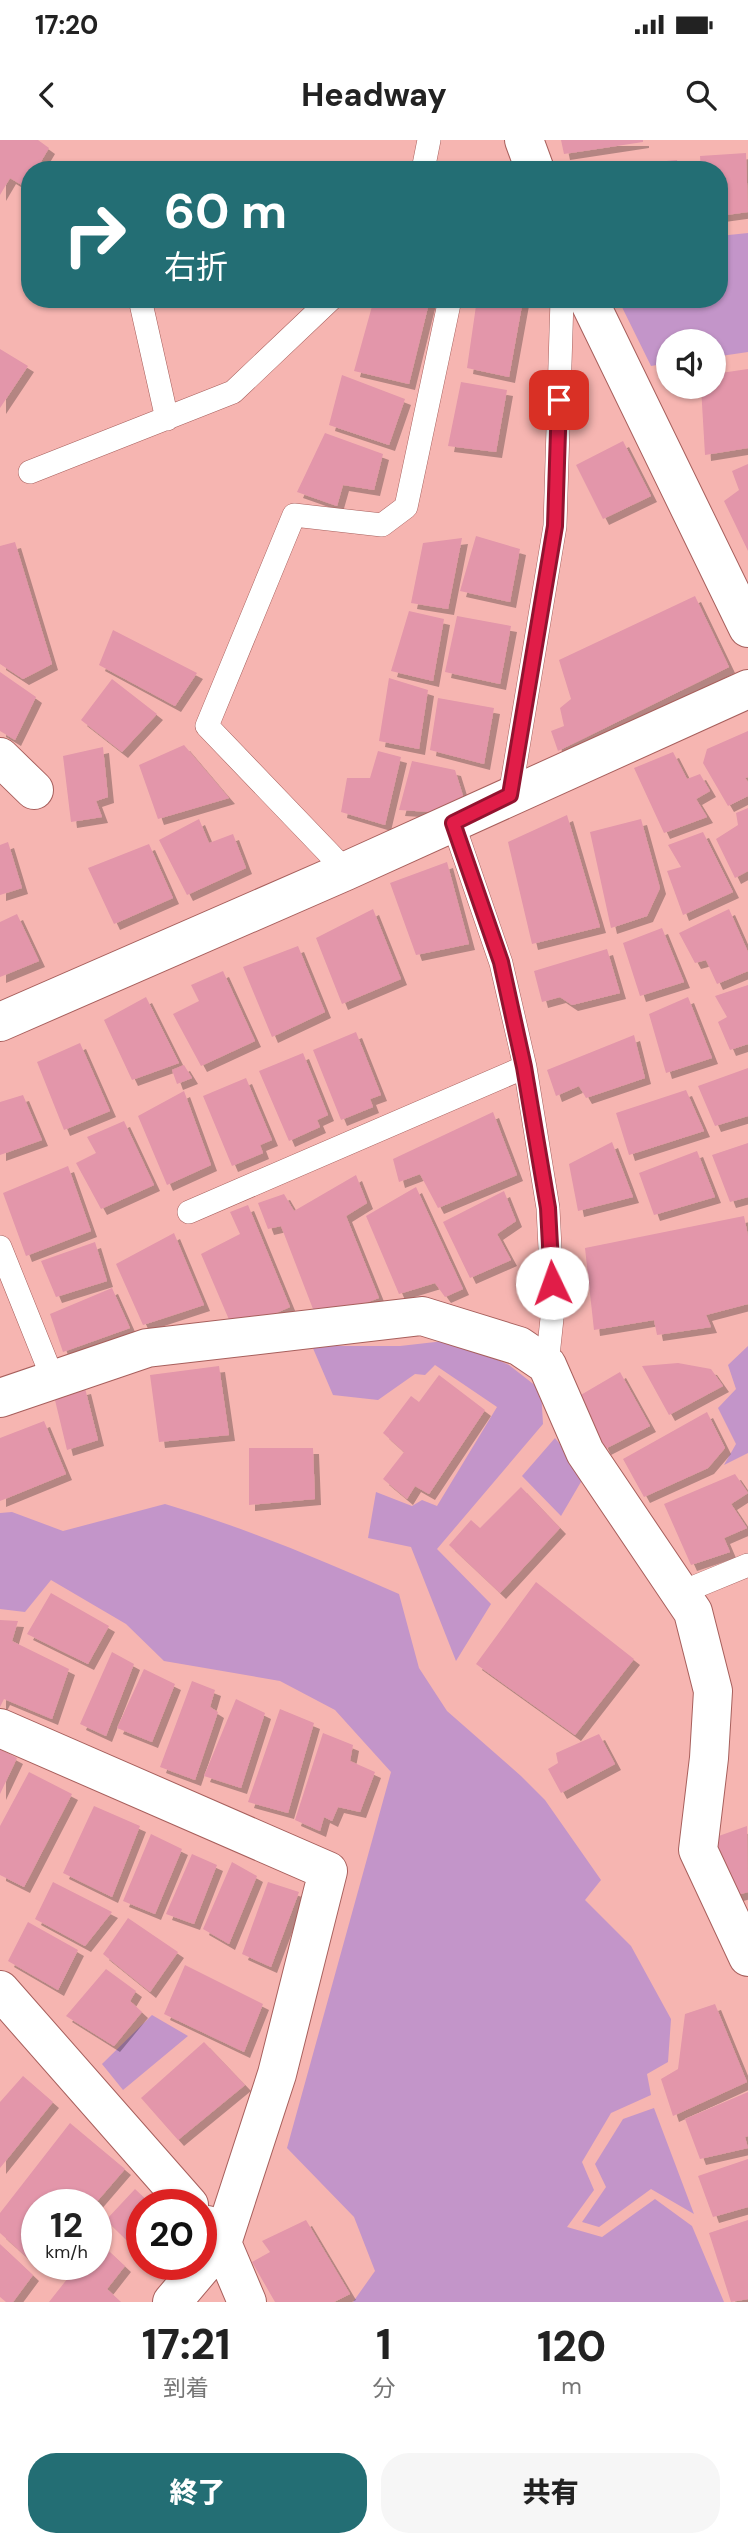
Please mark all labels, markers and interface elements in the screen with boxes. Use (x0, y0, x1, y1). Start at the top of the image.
text: 17:20 (35, 8, 98, 42)
text: Headway (301, 74, 447, 116)
icon: back (28, 76, 66, 114)
icon: search (682, 76, 720, 114)
text: 60 m (164, 179, 287, 243)
icon: right (49, 189, 140, 280)
text: 右折 (164, 246, 228, 288)
map controls (656, 329, 726, 399)
button: sound (656, 329, 726, 399)
pin (529, 370, 589, 430)
icon: arrive (540, 381, 578, 419)
position arrow (515, 1246, 589, 1320)
speed limit sign: 20 (126, 2189, 217, 2280)
text: 12 (50, 2202, 83, 2248)
text: km/h (45, 2240, 88, 2264)
text: 17:21 (142, 2317, 230, 2372)
text: 1 (376, 2317, 391, 2372)
text: 120 (537, 2319, 606, 2374)
text: m (561, 2371, 582, 2401)
text: 到着 (163, 2373, 209, 2403)
text: 分 (372, 2373, 395, 2403)
button: 終了 (28, 2453, 367, 2533)
button: 共有 (381, 2453, 720, 2533)

